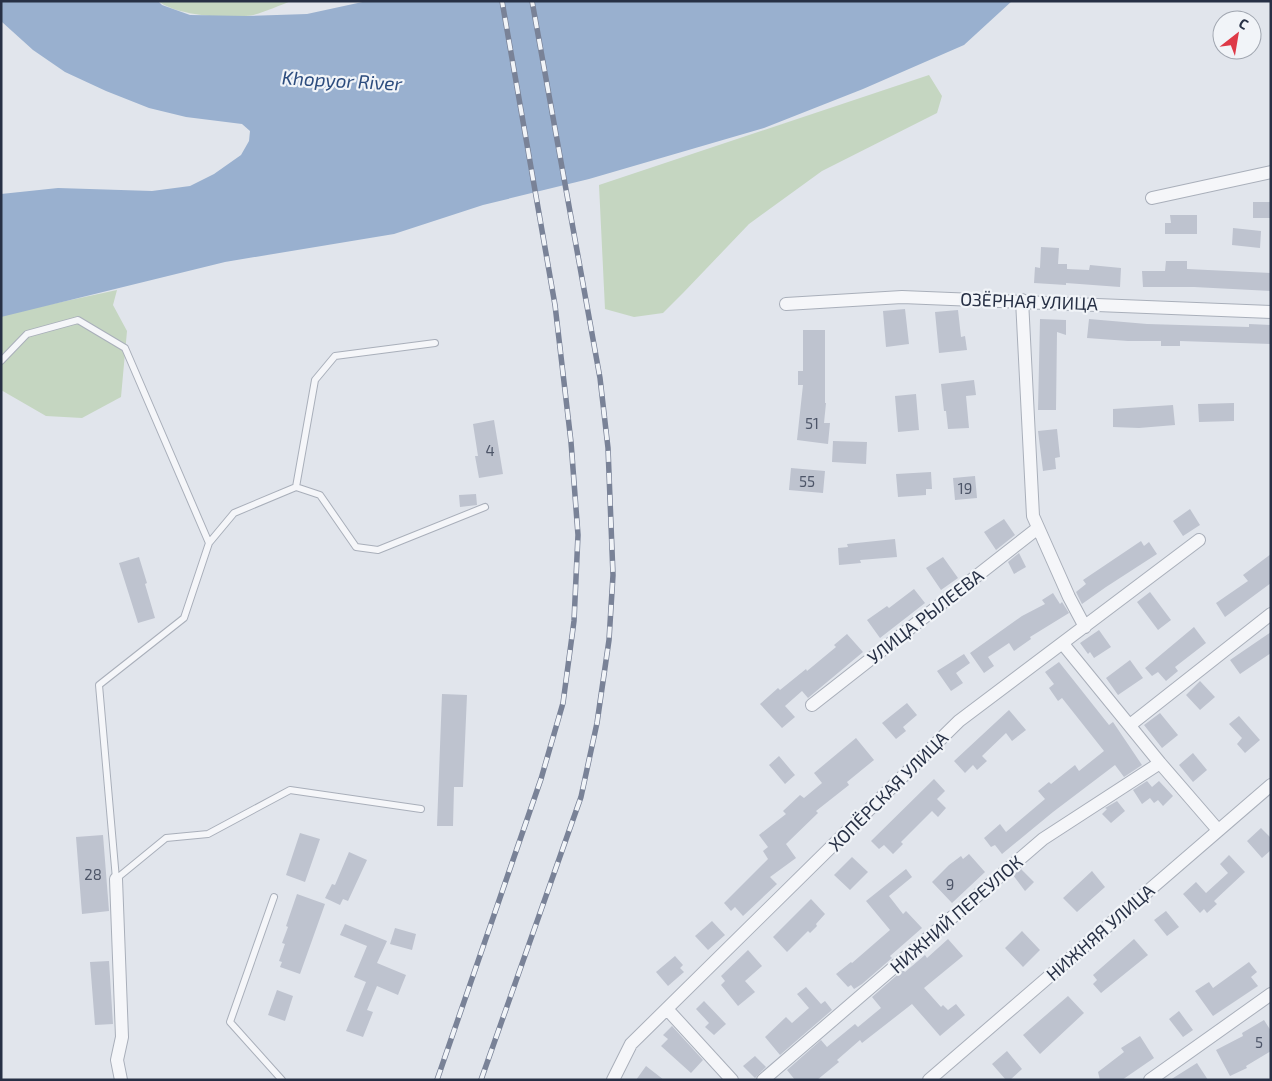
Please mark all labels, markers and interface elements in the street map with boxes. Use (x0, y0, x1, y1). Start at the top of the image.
north arrow (1212, 10, 1262, 60)
text: С (1236, 14, 1252, 33)
water label: Khopyor River (281, 65, 403, 96)
street label: ОЗЁРНАЯ УЛИЦА (960, 288, 1099, 314)
house number: 51 (805, 414, 819, 432)
house number: 4 (485, 441, 495, 459)
house number: 55 (799, 472, 815, 490)
house number: 19 (958, 479, 972, 497)
street label: УЛИЦА РЫЛЕЕВА (863, 563, 988, 668)
street label: ХОПЁРСКАЯ УЛИЦА (824, 726, 953, 855)
street label: НИЖНИЙ ПЕРЕУЛОК (885, 850, 1027, 978)
house number: 28 (84, 865, 102, 883)
house number: 9 (946, 875, 954, 893)
street label: НИЖНЯЯ УЛИЦА (1041, 879, 1159, 985)
house number: 5 (1255, 1033, 1263, 1051)

